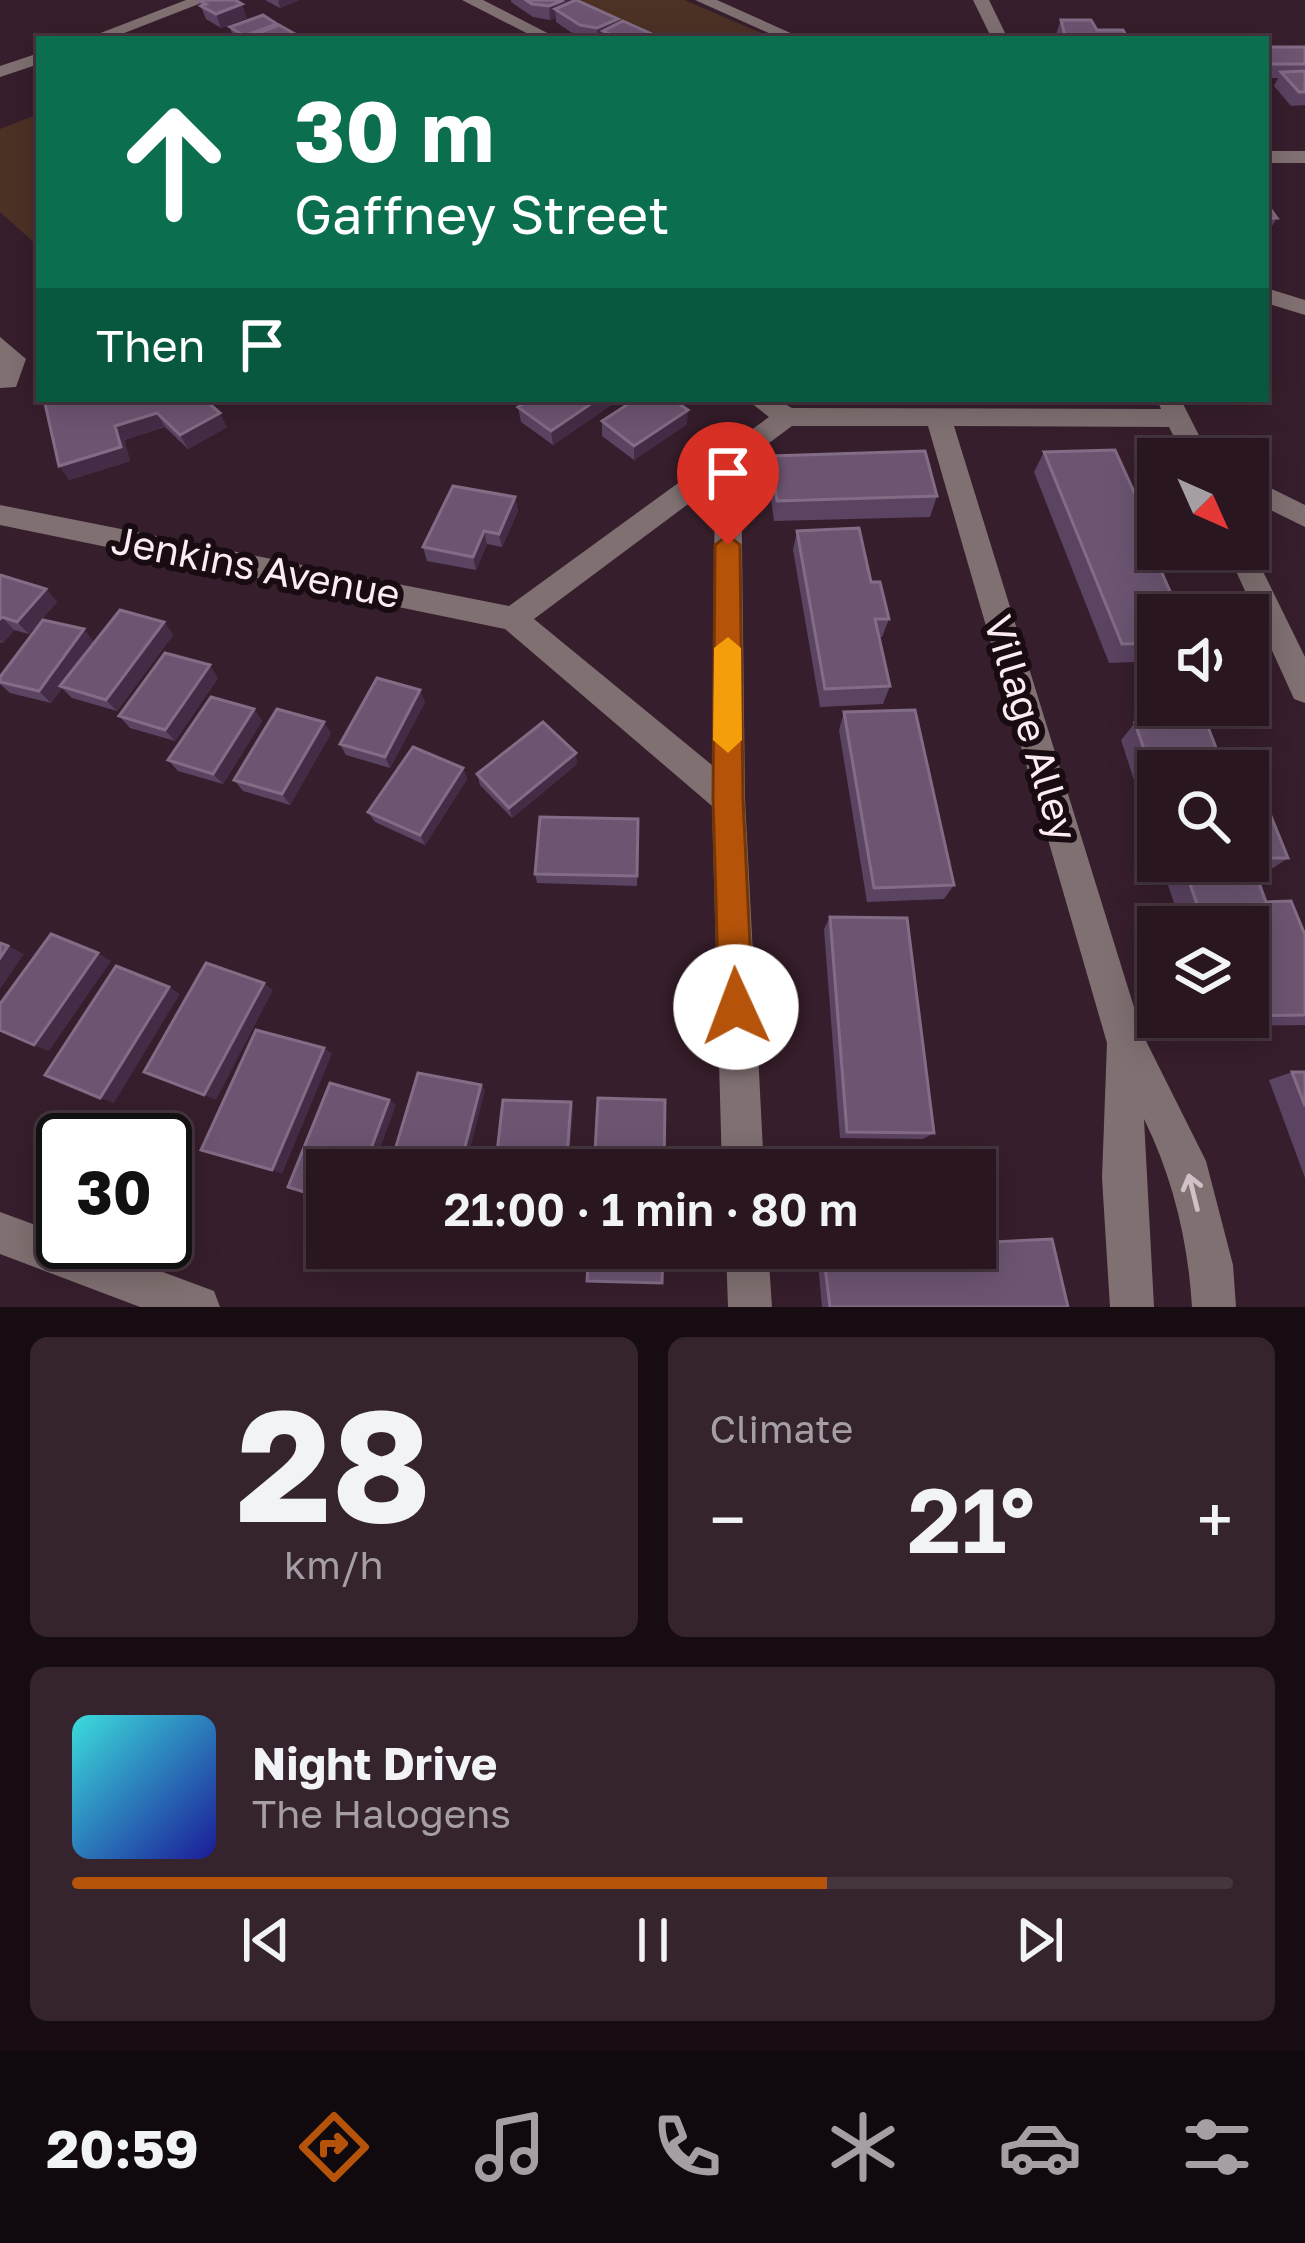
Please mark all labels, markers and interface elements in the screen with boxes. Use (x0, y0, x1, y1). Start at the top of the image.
text: 30 m (294, 80, 494, 180)
icon: ahead (96, 84, 252, 240)
text: Gaffney Street (294, 181, 670, 246)
icon: arrive (229, 312, 295, 378)
text: Then (96, 318, 205, 372)
pin (677, 422, 779, 545)
north arrow (1137, 438, 1269, 570)
map controls (1137, 438, 1269, 1038)
icon: arrive (695, 440, 761, 506)
street label: Jenkins Avenue (108, 516, 404, 618)
button: sound (1137, 594, 1269, 726)
street label: Village Alley (975, 609, 1088, 847)
button: search (1137, 750, 1269, 882)
button: layers (1137, 906, 1269, 1038)
position arrow (673, 944, 799, 1070)
speed limit sign: 30 (36, 1113, 192, 1269)
one-way arrow (1181, 1174, 1203, 1212)
text: 21:00 · 1 min · 80 m (444, 1182, 858, 1236)
text: 28 (236, 1369, 431, 1556)
text: Climate (710, 1405, 853, 1452)
text: 21° (907, 1465, 1035, 1573)
text: − (710, 1479, 746, 1559)
text: + (1197, 1479, 1233, 1559)
text: km/h (284, 1541, 383, 1588)
text: Night Drive (252, 1736, 497, 1790)
text: The Halogens (252, 1790, 511, 1837)
icon: previous (233, 1907, 299, 1973)
icon: pause (620, 1907, 686, 1973)
icon: next (1007, 1907, 1073, 1973)
icon: directions (292, 2105, 376, 2189)
icon: music (468, 2105, 552, 2189)
icon: phone (645, 2105, 729, 2189)
icon: climate (821, 2105, 905, 2189)
icon: car (998, 2105, 1082, 2189)
icon: filters (1175, 2105, 1259, 2189)
text: 20:59 (46, 2115, 199, 2180)

